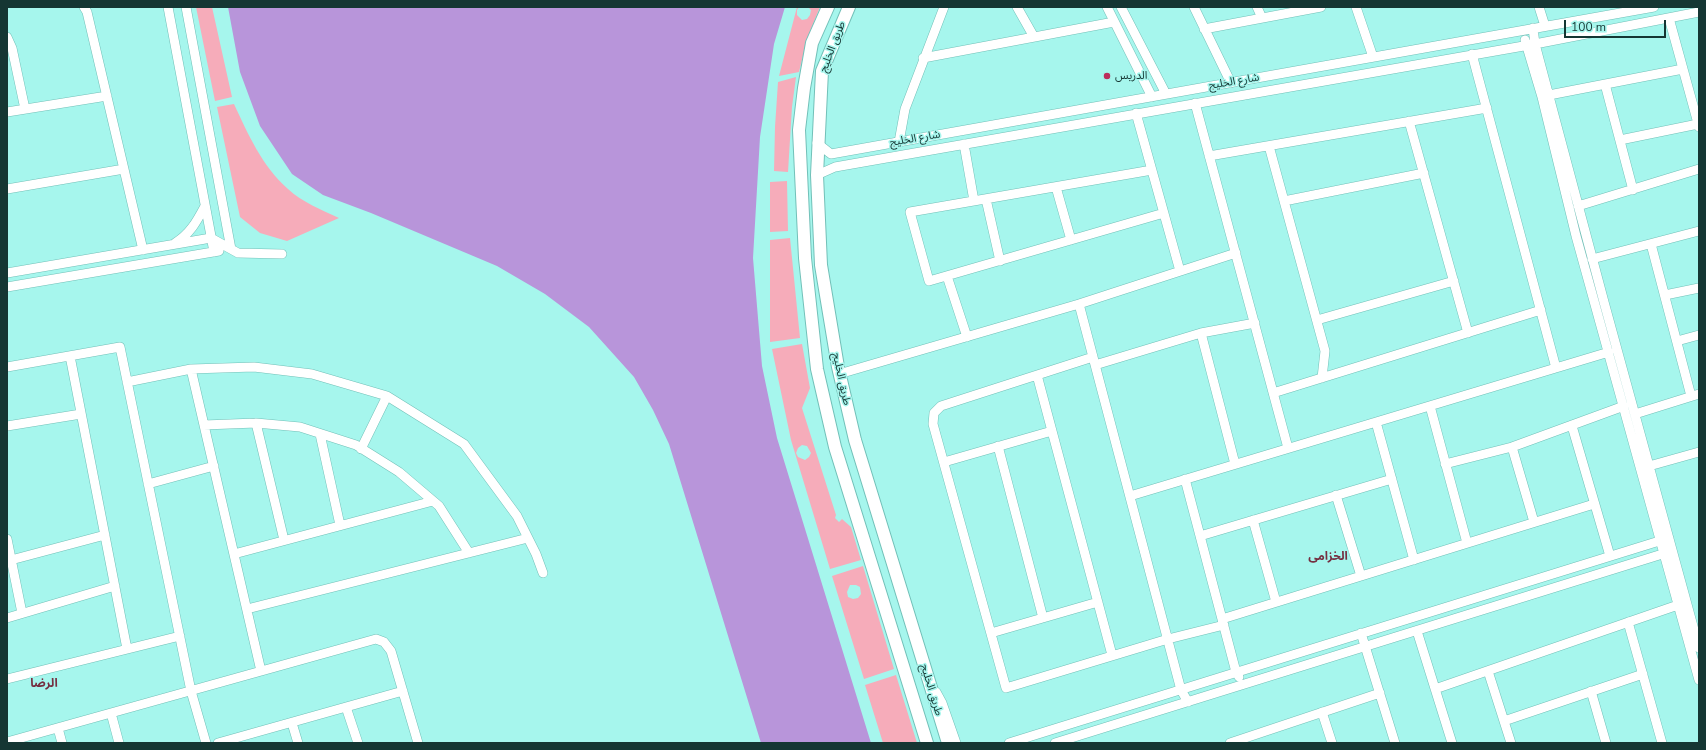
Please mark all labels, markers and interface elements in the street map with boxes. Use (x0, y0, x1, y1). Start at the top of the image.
scale bar (1566, 12, 1668, 38)
text: 100 m (1571, 19, 1606, 35)
street label: طريق الخليج (817, 20, 849, 74)
place label: الدريس (1115, 69, 1147, 83)
marker: الدريس (1102, 71, 1112, 81)
street label: شارع الخليج (1208, 71, 1260, 93)
street label: شارع الخليج (889, 128, 941, 150)
street label: طريق الخليج (829, 351, 853, 407)
district label: الخزامى (1308, 550, 1348, 564)
street label: طريق الخليج (917, 662, 945, 718)
district label: الرضا (30, 677, 58, 691)

